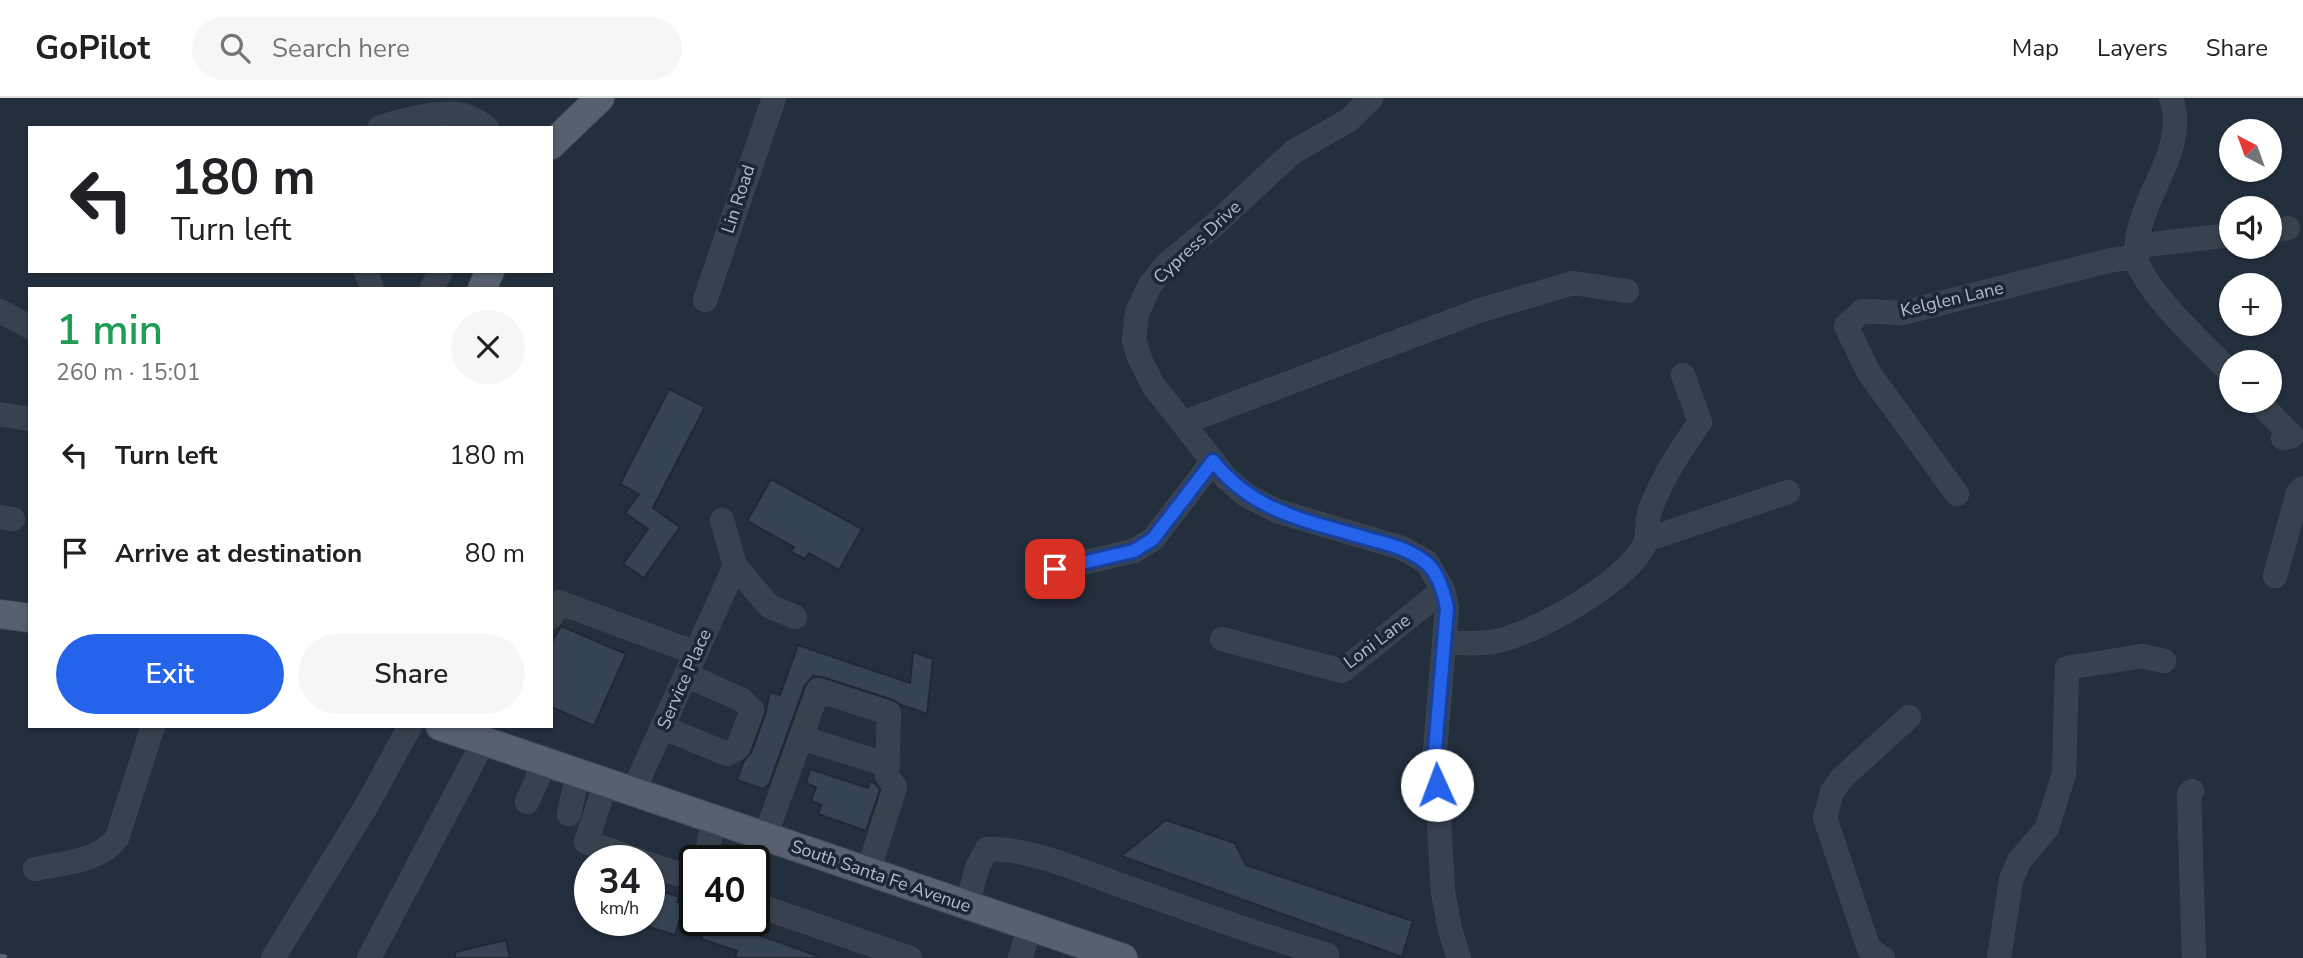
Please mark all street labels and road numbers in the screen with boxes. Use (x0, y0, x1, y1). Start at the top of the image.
street label: Lin Road (716, 162, 760, 236)
street label: Cypress Drive (1148, 195, 1246, 289)
street label: Kelglen Lane (1898, 275, 2006, 323)
street label: Loni Lane (1339, 608, 1415, 674)
street label: Service Place (651, 625, 717, 733)
street label: South Santa Fe Avenue (788, 834, 974, 918)

